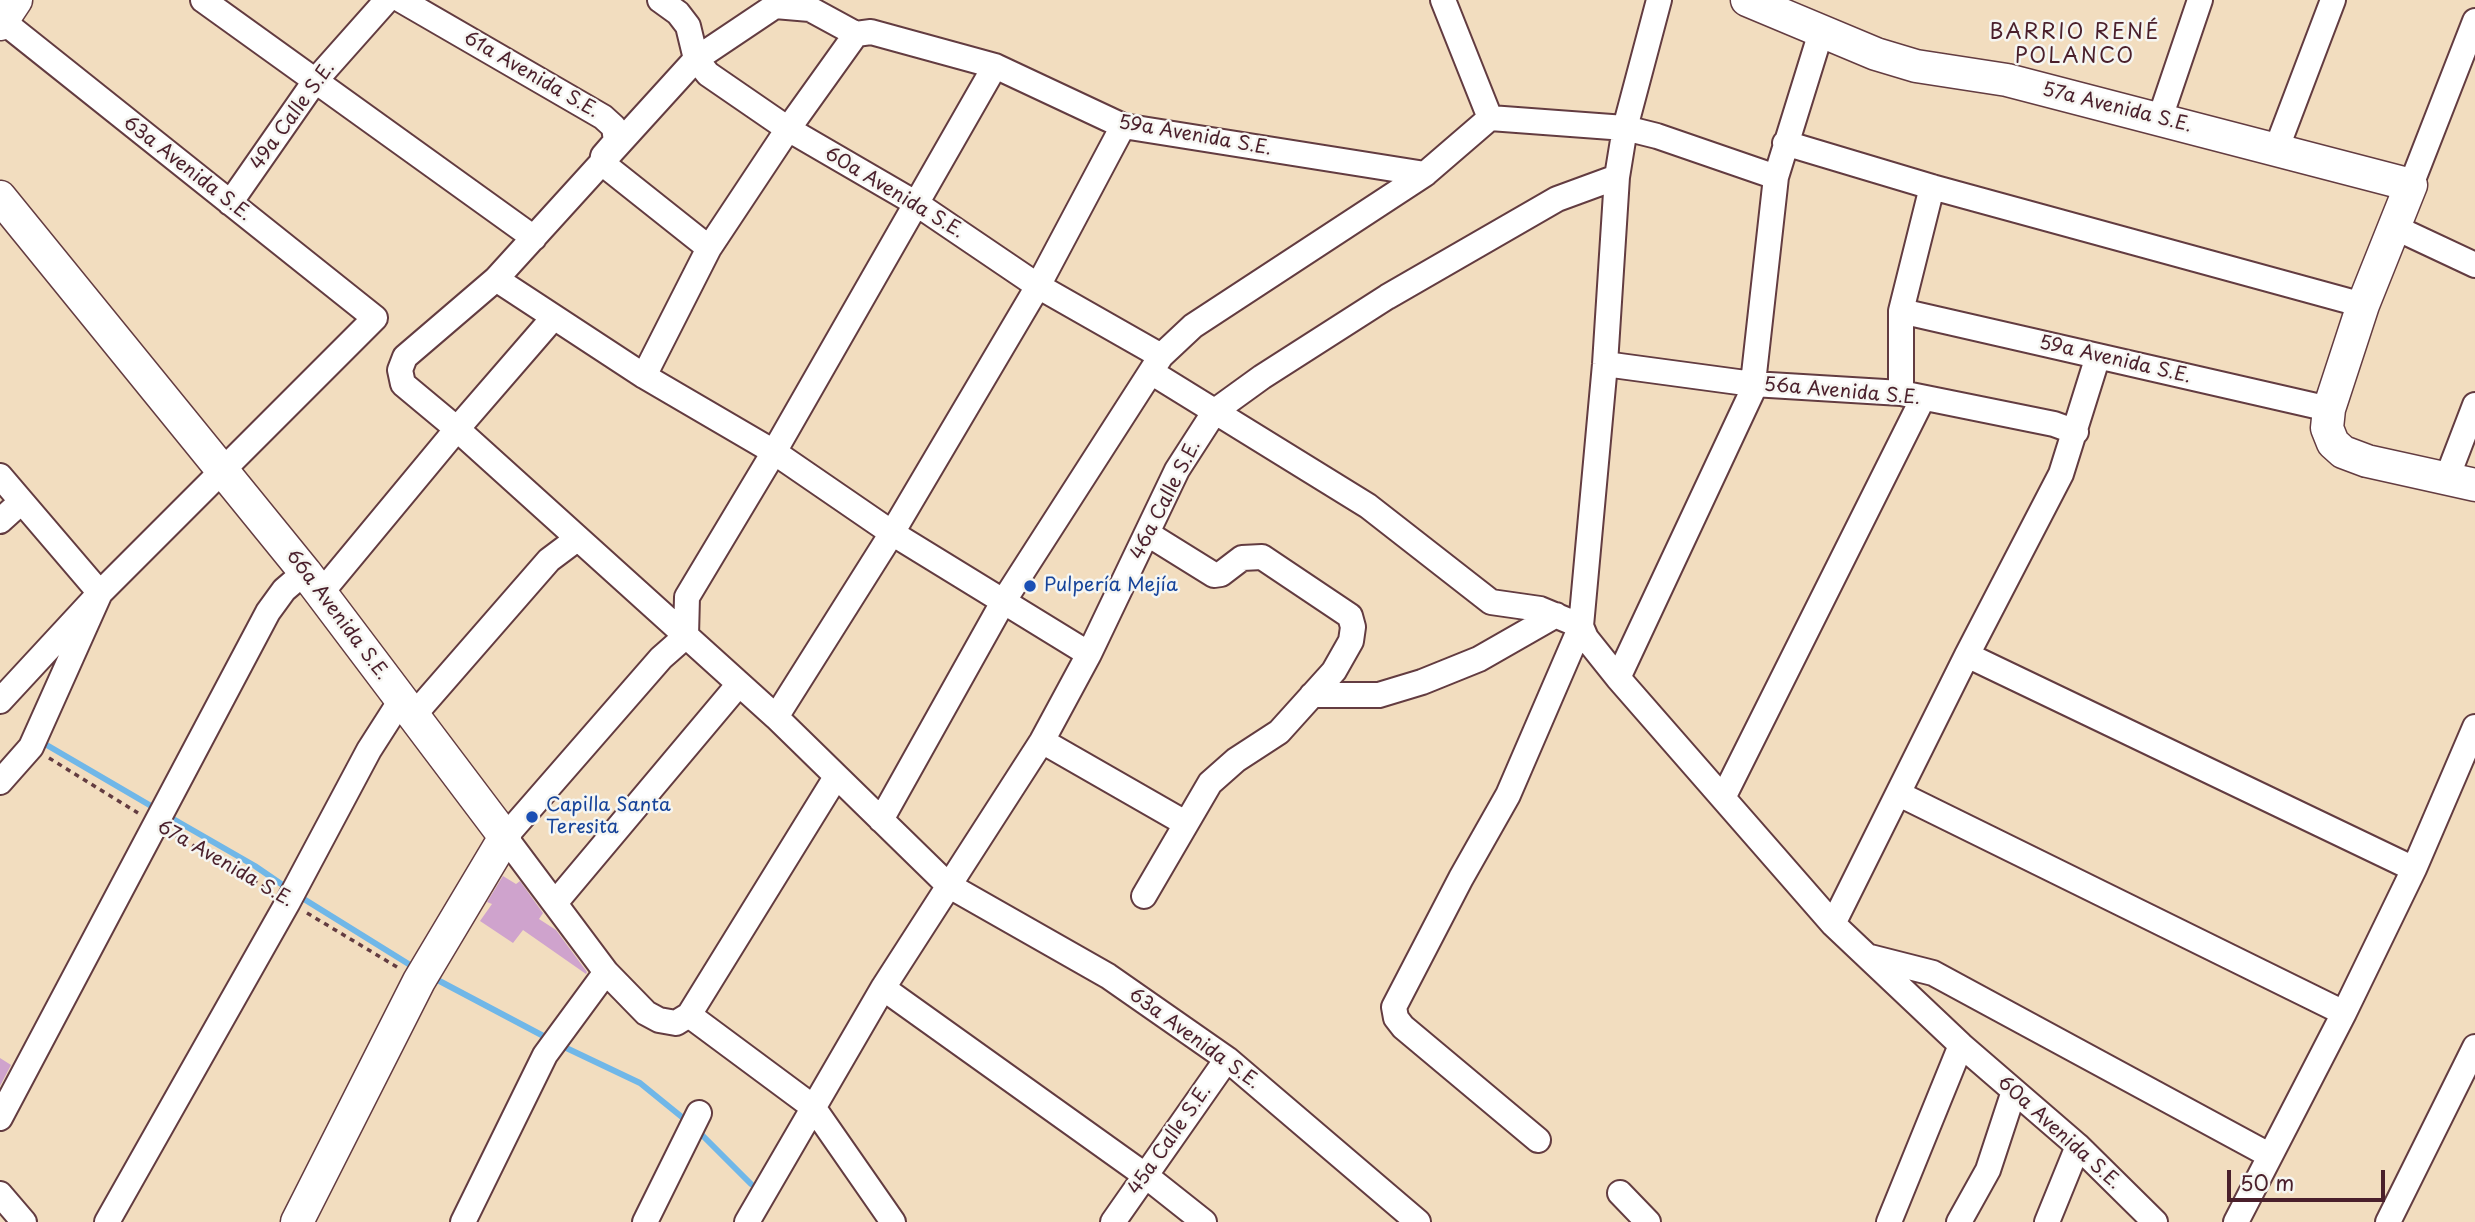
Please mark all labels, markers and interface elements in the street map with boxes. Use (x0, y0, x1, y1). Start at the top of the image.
district label: BARRIO RENÉ POLANCO (1991, 20, 2159, 70)
street label: 61a Avenida S.E. (459, 27, 603, 123)
street label: 49a Calle S.E. (246, 57, 340, 175)
street label: 57a Avenida S.E. (2040, 78, 2194, 138)
street label: 59a Avenida S.E. (1117, 111, 1273, 161)
street label: 63a Avenida S.E. (118, 112, 256, 226)
street label: 60a Avenida S.E. (820, 142, 968, 244)
street label: 59a Avenida S.E. (2037, 331, 2193, 389)
street label: 56a Avenida S.E. (1763, 374, 1921, 410)
street label: 46a Calle S.E. (1126, 437, 1206, 563)
street label: 66a Avenida S.E. (280, 545, 394, 685)
place label: Pulpería Mejía (1044, 575, 1178, 597)
marker: Pulpería Mejía (1022, 578, 1038, 594)
place label: Capilla Santa Teresita (546, 795, 671, 839)
marker: Capilla Santa Teresita (524, 809, 540, 825)
street label: 67a Avenida S.E. (153, 816, 297, 912)
street label: 63a Avenida S.E. (1124, 984, 1264, 1094)
street label: 60a Avenida S.E. (1992, 1071, 2126, 1195)
street label: 45a Calle S.E. (1124, 1081, 1216, 1199)
scale bar (2230, 1156, 2388, 1200)
text: 50 m (2240, 1166, 2294, 1198)

